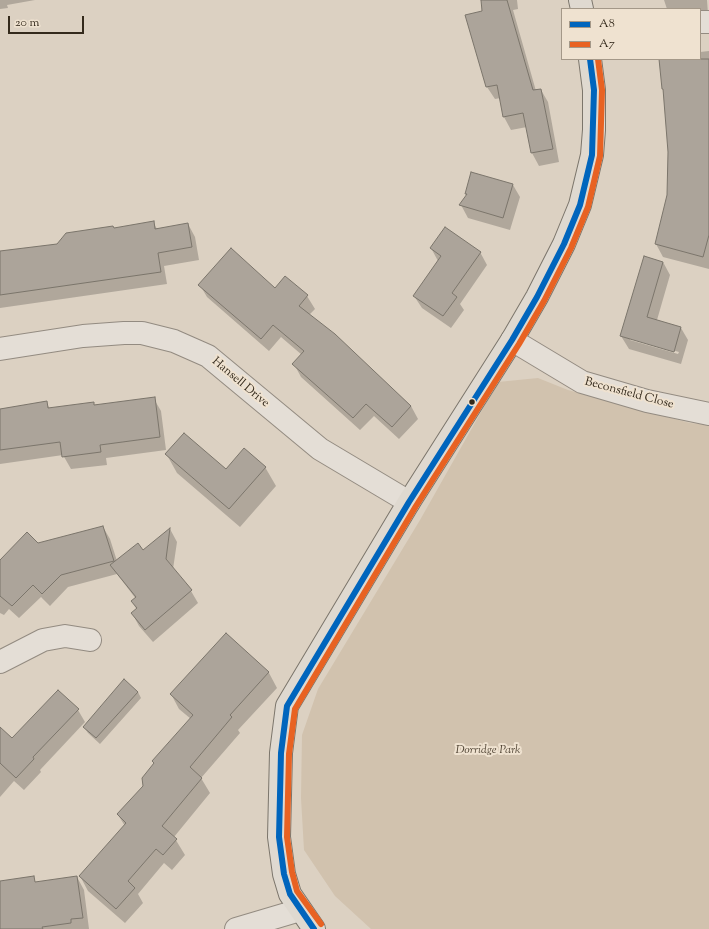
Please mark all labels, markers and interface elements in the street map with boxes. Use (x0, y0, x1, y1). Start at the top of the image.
scale bar (10, 8, 86, 34)
legend (561, 8, 701, 60)
text: 20 m (15, 14, 39, 32)
text: A8 (599, 15, 615, 33)
text: A7 (599, 35, 615, 53)
street label: Hansell Drive (208, 355, 272, 411)
street label: Beconsfield Close (583, 375, 675, 413)
unlabelled marker (467, 397, 477, 407)
park label: Dorridge Park (456, 744, 520, 758)

